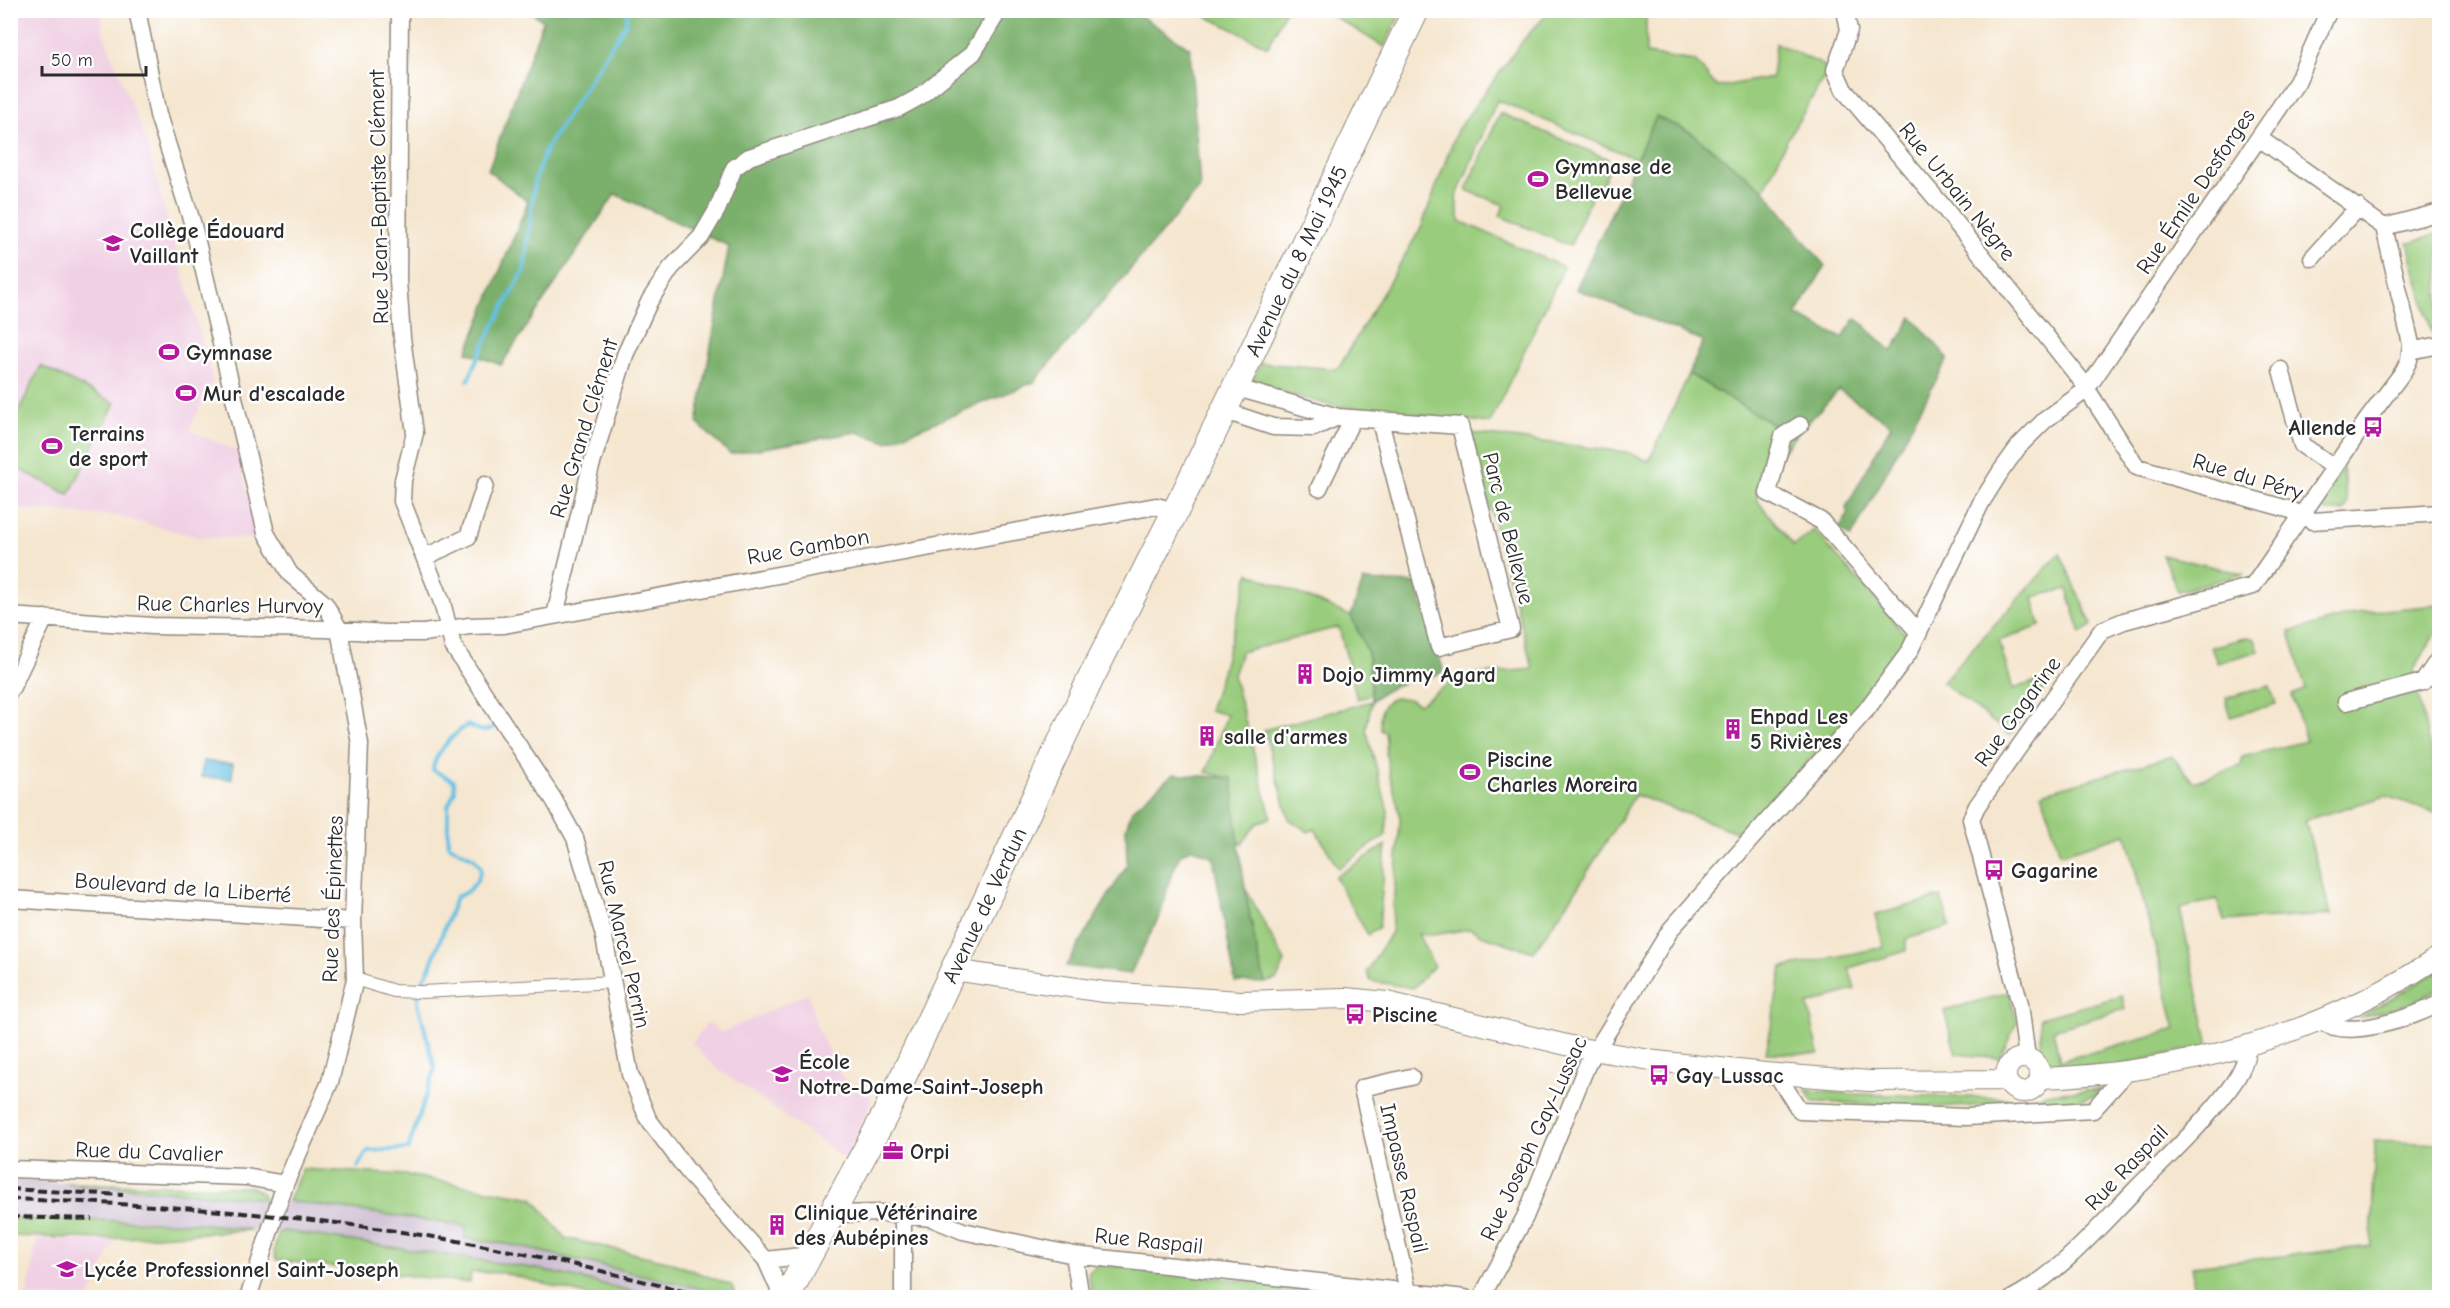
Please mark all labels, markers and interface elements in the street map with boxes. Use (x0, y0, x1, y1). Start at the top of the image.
scale bar (42, 39, 146, 77)
text: 50 m (51, 50, 93, 71)
street label: Rue Jean-Baptiste Clément (364, 69, 394, 324)
street label: Rue Émile Desforges (2131, 104, 2261, 279)
street label: Rue Urbain Nègre (1893, 117, 2021, 266)
place label: Gymnase de Bellevue (1555, 154, 1672, 205)
street label: Avenue du 8 Mai 1945 (1240, 162, 1354, 361)
sports icon: Gymnase de Bellevue (1526, 167, 1550, 191)
place label: Collège Édouard Vaillant (130, 218, 285, 269)
school or university icon: Collège Édouard Vaillant (101, 231, 125, 255)
street label: Rue Grand Clément (544, 335, 624, 521)
sports icon: Gymnase (157, 340, 181, 364)
place label: Gymnase (186, 340, 273, 366)
sports icon: Mur d'escalade (174, 381, 198, 405)
place label: Mur d'escalade (203, 381, 345, 407)
place label: Allende (2288, 415, 2356, 441)
bus stop icon: Allende (2361, 415, 2385, 439)
place label: Terrains de sport (69, 421, 148, 472)
sports icon: Terrains de sport (40, 434, 64, 458)
street label: Rue du Péry (2189, 448, 2306, 506)
street label: Parc de Bellevue (1477, 450, 1539, 607)
street label: Rue Gambon (745, 523, 871, 571)
street label: Rue Charles Hurvoy (137, 590, 324, 620)
street label: Rue Gagarine (1969, 651, 2066, 772)
building icon: Dojo Jimmy Agard (1293, 662, 1317, 686)
place label: Dojo Jimmy Agard (1322, 662, 1496, 688)
place label: Ehpad Les 5 Rivières (1750, 704, 1848, 755)
building icon: Ehpad Les 5 Rivières (1721, 717, 1745, 741)
building icon: salle d'armes (1195, 724, 1219, 748)
place label: salle d'armes (1224, 724, 1347, 750)
place label: Piscine Charles Moreira (1487, 747, 1638, 798)
sports icon: Piscine Charles Moreira (1458, 760, 1482, 784)
street label: Rue des Épinettes (317, 815, 349, 983)
street label: Avenue de Verdun (937, 824, 1033, 988)
street label: Rue Marcel Perrin (592, 858, 656, 1031)
bus stop icon: Gagarine (1982, 858, 2006, 882)
place label: Gagarine (2011, 858, 2098, 884)
street label: Boulevard de la Liberté (74, 867, 292, 909)
bus stop icon: Piscine (1343, 1002, 1367, 1026)
place label: Piscine (1372, 1002, 1437, 1028)
street label: Rue Joseph Gay-Lussac (1475, 1031, 1593, 1245)
place label: École Notre-Dame-Saint-Joseph (799, 1049, 1044, 1100)
school or university icon: École Notre-Dame-Saint-Joseph (770, 1062, 794, 1086)
bus stop icon: Gay Lussac (1647, 1063, 1671, 1087)
place label: Gay Lussac (1676, 1063, 1784, 1089)
street label: Impasse Raspail (1374, 1101, 1434, 1256)
street label: Rue Raspail (2080, 1119, 2174, 1216)
street label: Rue du Cavalier (75, 1136, 223, 1168)
office icon: Orpi (881, 1139, 905, 1163)
place label: Orpi (910, 1139, 950, 1165)
place label: Clinique Vétérinaire des Aubépines (794, 1200, 978, 1251)
building icon: Clinique Vétérinaire des Aubépines (765, 1213, 789, 1237)
street label: Rue Raspail (1093, 1222, 1204, 1260)
school or university icon: Lycée Professionnel Saint-Joseph (55, 1257, 79, 1281)
place label: Lycée Professionnel Saint-Joseph (84, 1257, 399, 1283)

